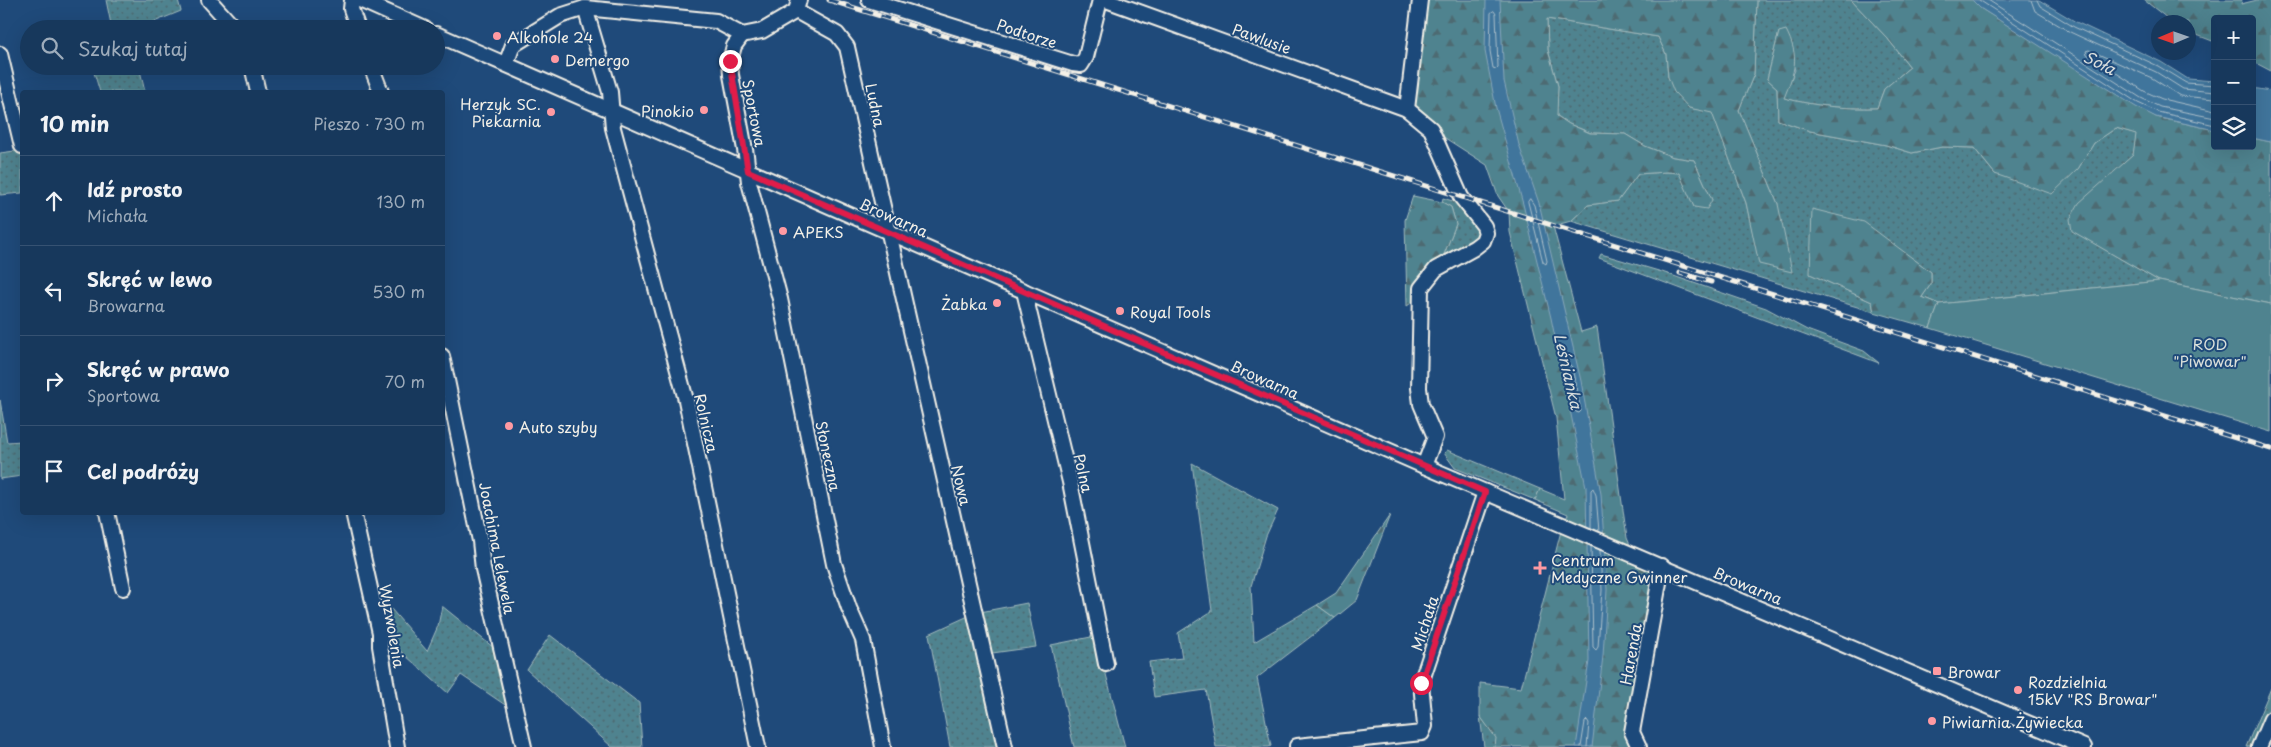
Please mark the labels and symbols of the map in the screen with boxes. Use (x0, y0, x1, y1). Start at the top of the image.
street label: Podtorze (994, 12, 1060, 54)
north arrow (2151, 15, 2196, 60)
street label: Pawlusie (1229, 17, 1295, 59)
place label: Alkohole 24 (507, 25, 594, 48)
marker: Alkohole 24 (491, 30, 503, 42)
water label: Soła (2080, 44, 2121, 80)
place label: Demergo (565, 48, 630, 71)
route end (719, 50, 742, 73)
marker: Demergo (549, 53, 561, 65)
street label: Sportowa (737, 77, 773, 149)
street label: Ludna (860, 81, 892, 130)
place label: Herzyk SC. Piekarnia (460, 92, 542, 132)
place label: Pinokio (641, 99, 694, 122)
marker: Pinokio (698, 104, 710, 116)
marker: Herzyk SC. Piekarnia (545, 106, 557, 118)
street label: Browarna (856, 192, 933, 243)
place label: APEKS (793, 220, 844, 243)
marker: APEKS (777, 225, 789, 237)
place label: Żabka (941, 292, 988, 315)
marker: Żabka (991, 297, 1003, 309)
place label: Royal Tools (1130, 300, 1211, 323)
marker: Royal Tools (1114, 305, 1126, 317)
water label: Leśnianka (1549, 331, 1590, 412)
park label: ROD "Piwowar" (2173, 332, 2247, 372)
street label: Browarna (1227, 354, 1304, 405)
street label: Rolnicza (689, 391, 725, 455)
place label: Auto szyby (519, 415, 597, 438)
street label: Słoneczna (810, 419, 848, 494)
marker: Auto szyby (503, 420, 515, 432)
street label: Polna (1068, 451, 1100, 495)
street label: Nowa (946, 463, 978, 508)
street label: Joachima Lelewela (474, 480, 522, 617)
place label: Centrum Medyczne Gwinner (1551, 548, 1688, 588)
street label: Browarna (1710, 560, 1787, 610)
marker: Centrum Medyczne Gwinner (1533, 561, 1547, 575)
street label: Wyzwolenia (374, 582, 412, 671)
street label: Michała (1404, 592, 1444, 654)
street label: Harenda (1613, 621, 1647, 687)
place label: Browar (1947, 660, 2001, 683)
marker: Browar (1931, 665, 1943, 677)
place label: Rozdzielnia 15kV "RS Browar" (2028, 670, 2157, 710)
route start (1410, 672, 1433, 695)
marker: Rozdzielnia 15kV "RS Browar" (2012, 684, 2024, 696)
place label: Piwiarnia Żywiecka (1942, 710, 2084, 733)
marker: Piwiarnia Żywiecka (1926, 715, 1938, 727)

